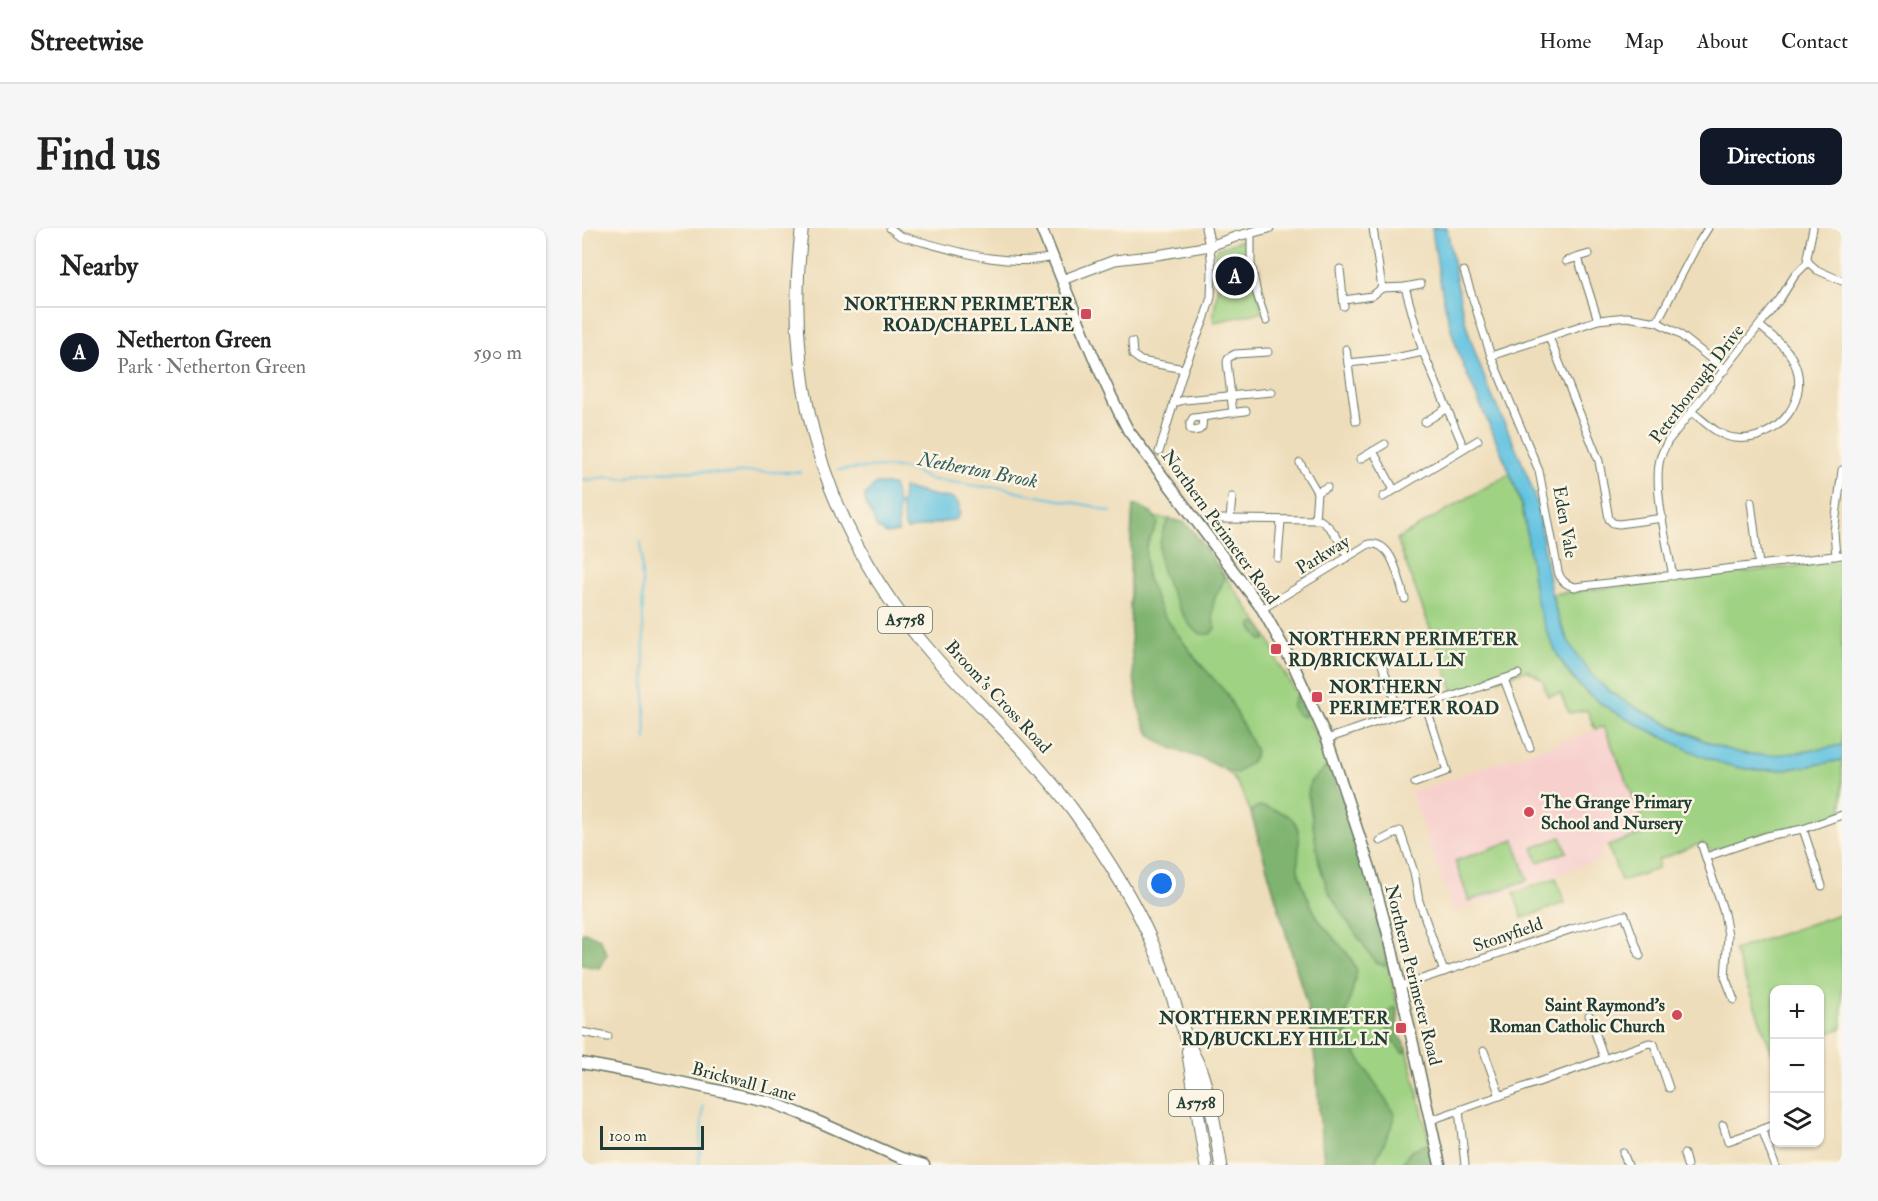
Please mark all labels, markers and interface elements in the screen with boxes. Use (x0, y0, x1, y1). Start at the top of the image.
text: Streetwise (30, 24, 144, 59)
text: Home (1539, 28, 1591, 55)
text: Map (1624, 28, 1664, 55)
text: About (1697, 28, 1748, 55)
text: Contact (1781, 28, 1848, 55)
button: Directions (1700, 128, 1842, 185)
text: Find us (36, 130, 160, 182)
text: Nearby (60, 251, 138, 283)
pin: A (1216, 254, 1254, 298)
place label: NORTHERN PERIMETER ROAD/CHAPEL LANE (843, 293, 1075, 337)
marker: NORTHERN PERIMETER ROAD/CHAPEL LANE (1079, 307, 1093, 321)
street label: Peterborough Drive (1645, 320, 1750, 448)
text: Netherton Green (117, 326, 271, 354)
text: A (73, 340, 86, 365)
text: 590 m (473, 340, 522, 365)
text: Park · Netherton Green (117, 354, 306, 379)
street label: Northern Perimeter Road (1156, 445, 1284, 609)
water label: Netherton Brook (915, 446, 1040, 494)
street label: Eden Vale (1547, 484, 1583, 560)
street label: Parkway (1292, 529, 1355, 580)
road number: A5758 (878, 607, 932, 633)
place label: NORTHERN PERIMETER RD/BRICKWALL LN (1287, 628, 1519, 672)
street label: Broom's Cross Road (940, 636, 1056, 758)
marker: NORTHERN PERIMETER RD/BRICKWALL LN (1269, 642, 1283, 656)
place label: NORTHERN PERIMETER ROAD (1328, 676, 1499, 720)
marker: NORTHERN PERIMETER ROAD (1310, 690, 1324, 704)
place label: The Grange Primary School and Nursery (1540, 791, 1693, 835)
marker: The Grange Primary School and Nursery (1522, 805, 1536, 819)
your location (1147, 869, 1176, 898)
street label: Northern Perimeter Road (1379, 882, 1447, 1068)
street label: Stonyfield (1470, 912, 1546, 958)
map controls (1770, 985, 1824, 1147)
button: + (1770, 985, 1824, 1039)
place label: Saint Raymond's Roman Catholic Church (1489, 994, 1666, 1038)
place label: NORTHERN PERIMETER RD/BUCKLEY HILL LN (1158, 1007, 1390, 1051)
marker: Saint Raymond's Roman Catholic Church (1670, 1008, 1684, 1022)
marker: NORTHERN PERIMETER RD/BUCKLEY HILL LN (1394, 1021, 1408, 1035)
button: − (1770, 1039, 1824, 1093)
street label: Brickwall Lane (689, 1057, 799, 1107)
road number: A5758 (1169, 1090, 1223, 1116)
button: layers (1770, 1093, 1824, 1147)
scale bar (600, 1123, 704, 1150)
text: 100 m (609, 1126, 647, 1146)

